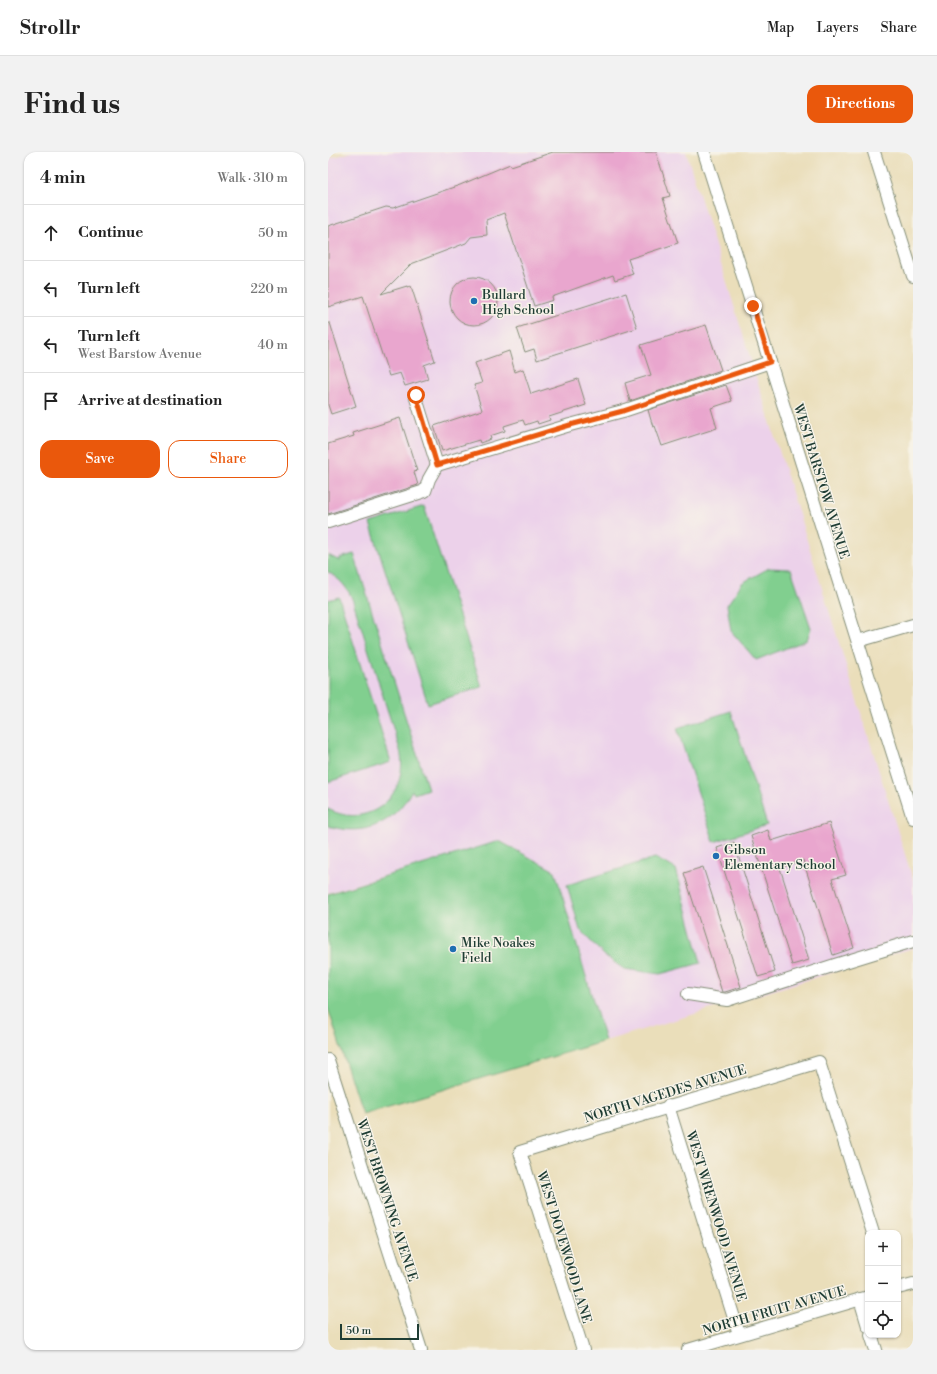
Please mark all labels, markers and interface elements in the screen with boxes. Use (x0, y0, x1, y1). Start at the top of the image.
text: Strollr (20, 16, 81, 40)
text: Map (767, 19, 794, 37)
text: Layers (816, 19, 859, 37)
text: Share (881, 19, 917, 37)
button: Directions (807, 85, 913, 123)
text: Find us (24, 87, 120, 122)
text: 4 min (40, 167, 85, 189)
text: Walk · 310 m (218, 170, 288, 186)
icon: ahead (40, 222, 62, 244)
text: Continue (78, 223, 143, 242)
text: 50 m (258, 225, 288, 241)
icon: left (40, 278, 62, 300)
text: Turn left (78, 279, 140, 298)
text: 220 m (250, 281, 288, 297)
place label: Bullard High School (481, 287, 554, 318)
marker: Bullard High School (469, 296, 479, 306)
route end (744, 297, 762, 315)
text: Turn left (78, 327, 140, 346)
icon: left (40, 334, 62, 356)
text: 40 m (258, 337, 288, 353)
text: West Barstow Avenue (78, 346, 202, 362)
route start (407, 386, 425, 404)
icon: arrive (40, 390, 62, 412)
text: Arrive at destination (78, 391, 222, 410)
street label: WEST BARSTOW AVENUE (790, 401, 852, 561)
button: Save (40, 440, 160, 478)
button: Share (168, 440, 288, 478)
place label: Gibson Elementary School (724, 842, 836, 873)
marker: Gibson Elementary School (711, 851, 721, 861)
place label: Mike Noakes Field (461, 935, 535, 966)
marker: Mike Noakes Field (448, 944, 458, 954)
street label: NORTH VAGEDES AVENUE (582, 1062, 748, 1126)
street label: WEST BROWNING AVENUE (353, 1116, 421, 1283)
street label: WEST WRENWOOD AVENUE (682, 1128, 750, 1304)
street label: WEST DOVEWOOD LANE (533, 1168, 595, 1325)
map controls (865, 1230, 901, 1338)
button: + (865, 1230, 901, 1266)
button: − (865, 1266, 901, 1302)
street label: NORTH FRUIT AVENUE (701, 1283, 848, 1339)
button: locate (865, 1302, 901, 1338)
scale bar (340, 1322, 419, 1341)
text: 50 m (346, 1324, 371, 1338)

